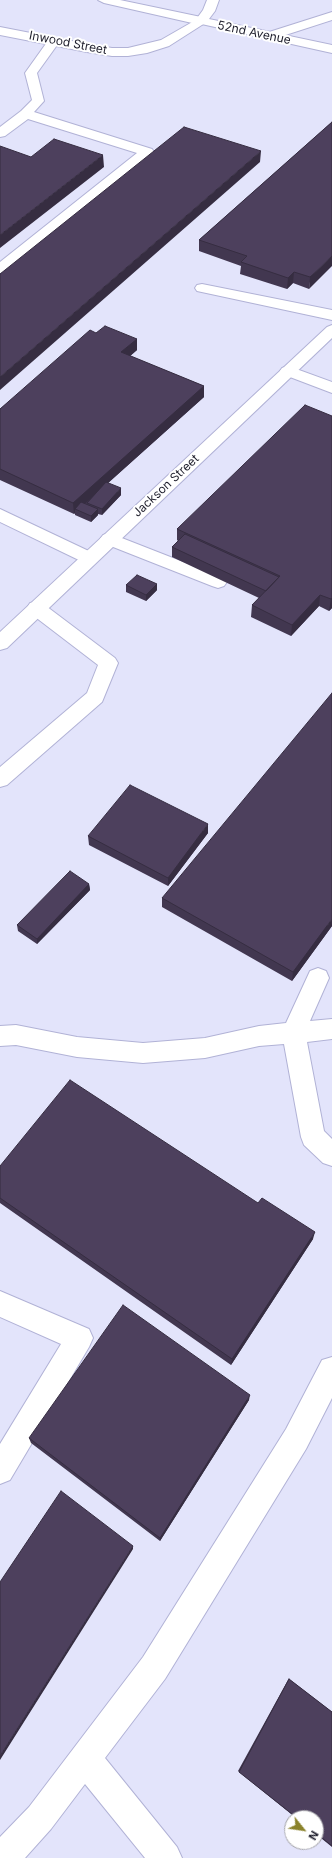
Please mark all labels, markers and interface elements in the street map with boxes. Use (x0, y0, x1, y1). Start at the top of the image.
street label: 52nd Avenue (216, 18, 292, 48)
street label: Inwood Street (28, 28, 108, 58)
street label: Jackson Street (130, 452, 202, 520)
north arrow (284, 1810, 324, 1850)
text: N (305, 1828, 322, 1843)

